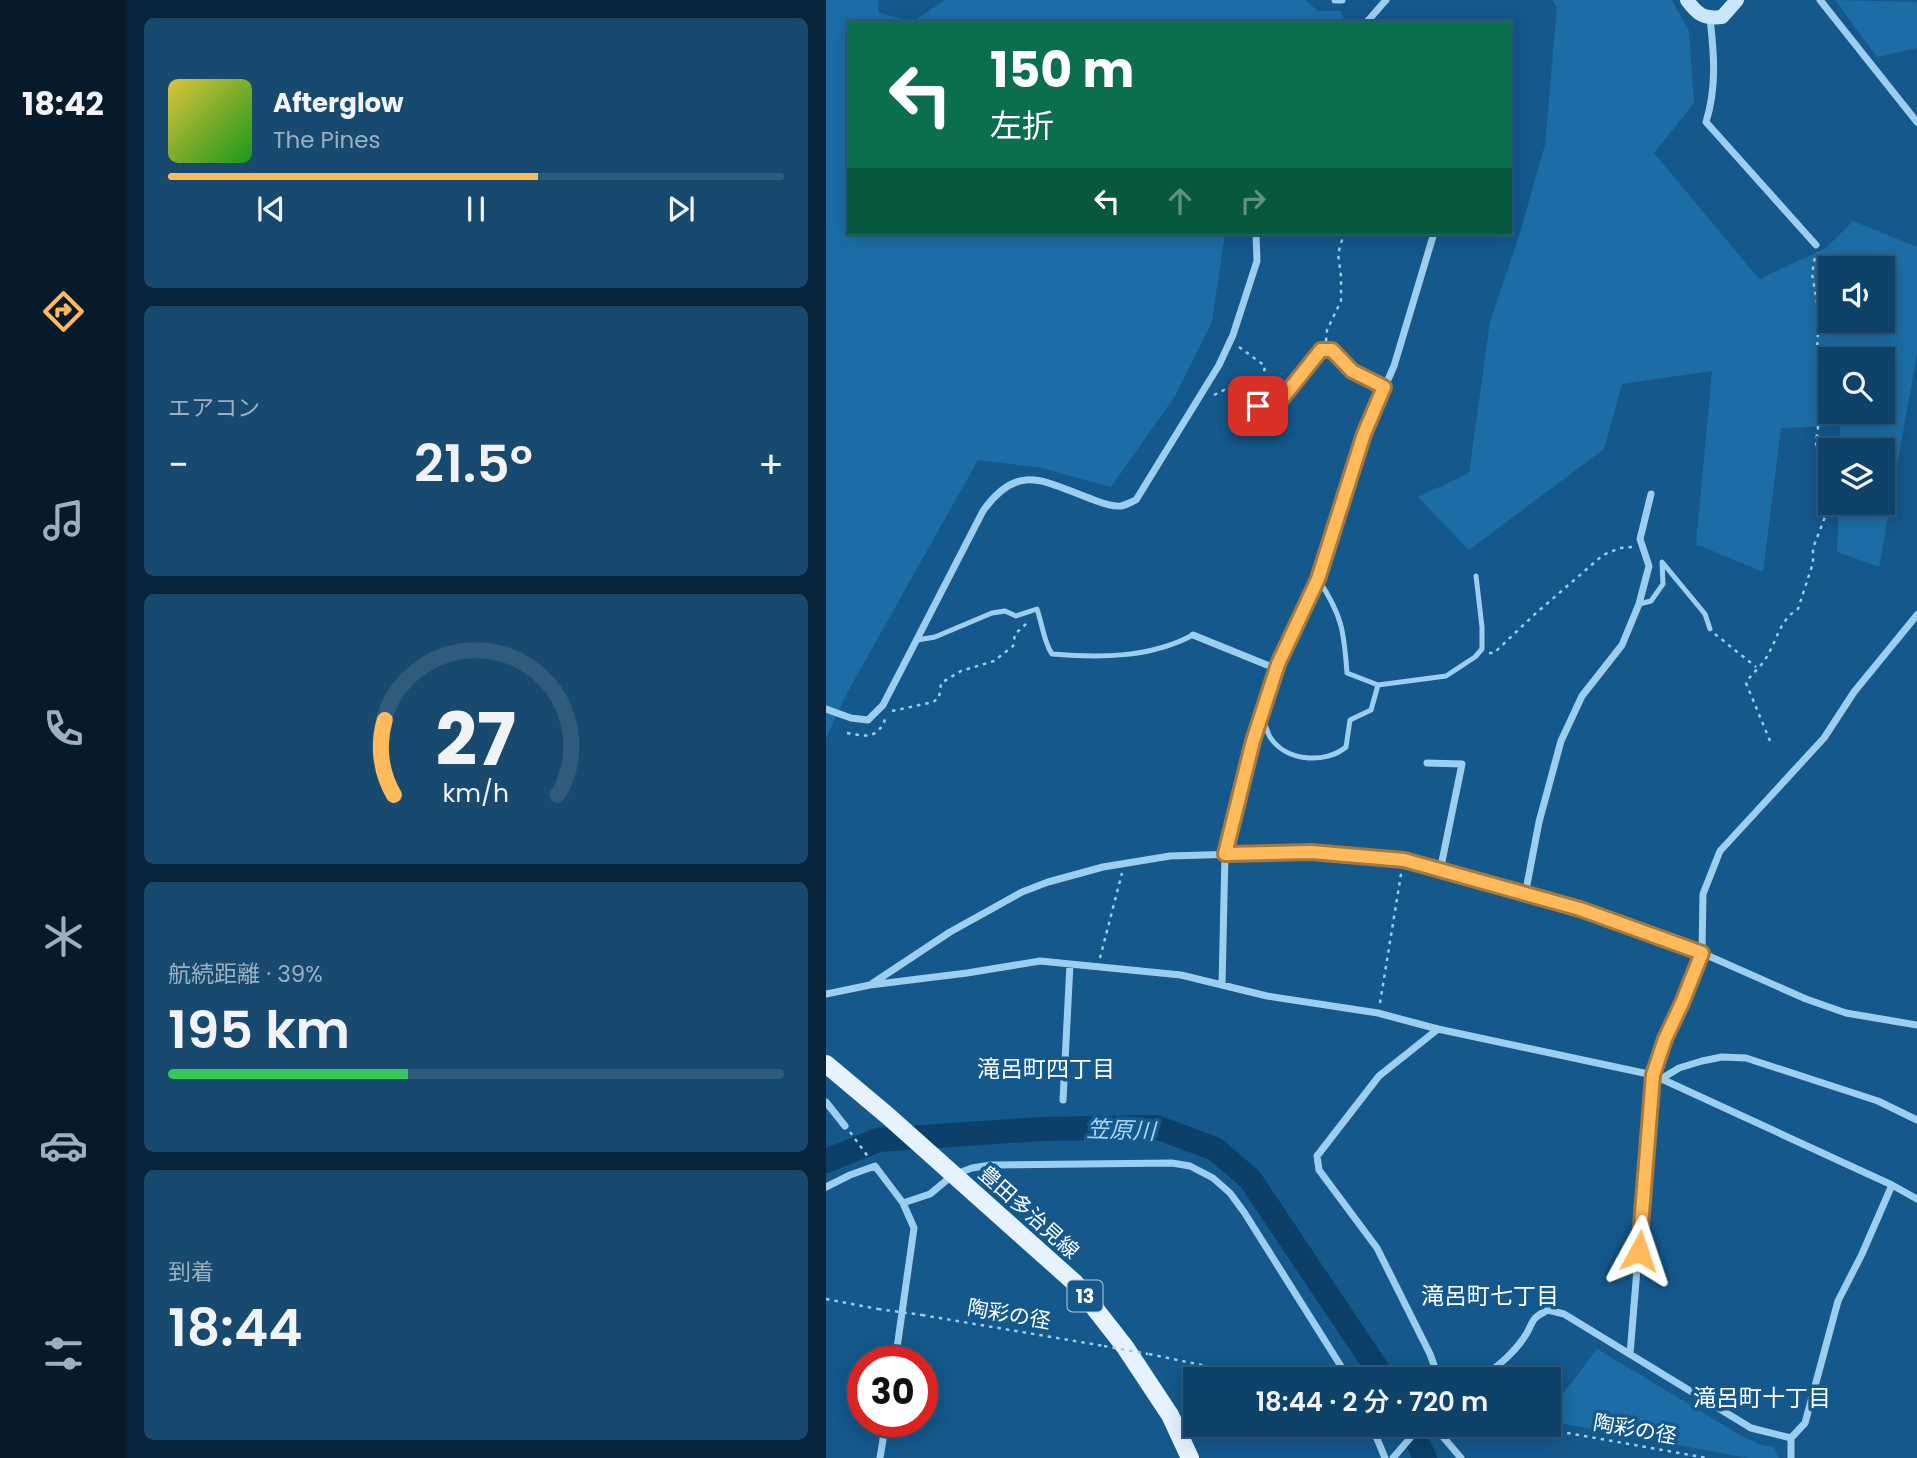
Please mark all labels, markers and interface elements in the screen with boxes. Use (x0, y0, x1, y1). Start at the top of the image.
text: 150 m (990, 36, 1135, 104)
icon: left (875, 49, 966, 140)
text: 18:42 (22, 81, 104, 126)
text: Afterglow (273, 85, 404, 121)
text: 左折 (990, 103, 1054, 148)
text: The Pines (273, 124, 381, 156)
icon: left (1088, 182, 1126, 220)
icon: ahead (1161, 182, 1199, 220)
icon: right (1234, 182, 1272, 220)
icon: previous (252, 190, 290, 228)
icon: pause (457, 190, 495, 228)
icon: next (662, 190, 700, 228)
map controls (1818, 256, 1895, 515)
button: sound (1818, 256, 1895, 333)
icon: directions (39, 287, 88, 336)
button: search (1818, 347, 1895, 424)
pin (1228, 376, 1288, 436)
icon: arrive (1239, 387, 1277, 425)
text: エアコン (168, 392, 260, 424)
text: 21.5° (414, 427, 533, 500)
text: − (168, 438, 189, 491)
text: + (758, 438, 784, 491)
button: layers (1818, 438, 1895, 515)
icon: music (39, 496, 88, 545)
text: 27 (436, 689, 516, 790)
icon: phone (39, 704, 88, 753)
text: km/h (443, 776, 509, 811)
icon: climate (39, 912, 88, 961)
text: 航続距離 · 39% (168, 958, 323, 990)
text: 195 km (168, 993, 350, 1066)
district label: 滝呂町四丁目 (977, 1053, 1115, 1085)
water label: 笠原川 (1086, 1113, 1159, 1147)
icon: car (39, 1121, 88, 1170)
street label: 豊田多治見線 (972, 1159, 1086, 1265)
position arrow (1602, 1214, 1676, 1288)
text: 到着 (168, 1256, 214, 1288)
road number: 13 (1068, 1280, 1102, 1312)
district label: 滝呂町七丁目 (1421, 1280, 1559, 1312)
text: 18:44 (168, 1291, 303, 1364)
street label: 陶彩の径 (965, 1292, 1053, 1336)
icon: filters (39, 1329, 88, 1378)
speed limit sign: 30 (847, 1346, 938, 1437)
district label: 滝呂町十丁目 (1693, 1382, 1831, 1414)
text: 18:44 · 2 分 · 720 m (1256, 1384, 1488, 1420)
street label: 陶彩の径 (1591, 1407, 1679, 1451)

